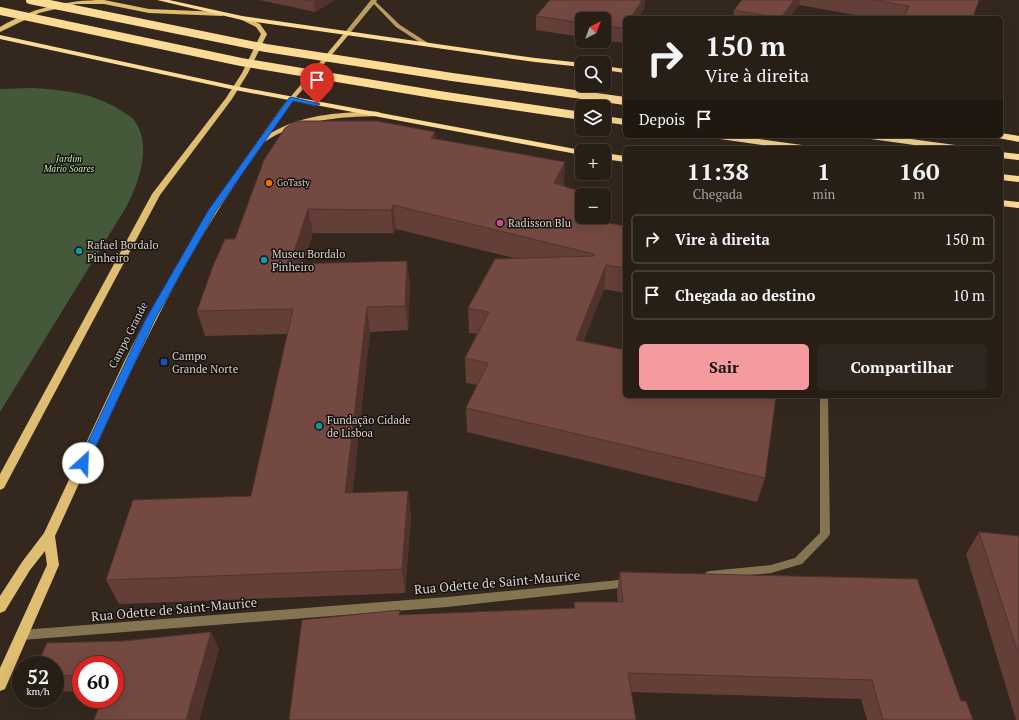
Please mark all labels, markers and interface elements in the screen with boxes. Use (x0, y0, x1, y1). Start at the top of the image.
north arrow (575, 12, 611, 48)
map controls (575, 12, 611, 224)
text: 150 m (705, 27, 786, 64)
icon: right (639, 32, 691, 84)
button: search (575, 56, 611, 92)
pin (300, 63, 334, 104)
text: Vire à direita (705, 63, 809, 87)
icon: arrive (306, 69, 328, 91)
button: layers (575, 100, 611, 136)
icon: arrive (693, 108, 715, 130)
text: Depois (639, 109, 685, 129)
button: + (575, 144, 611, 180)
park label: Jardim Mário Soares (43, 153, 95, 175)
text: 11:38 (686, 155, 749, 187)
text: 1 (817, 155, 831, 187)
text: 160 (899, 155, 939, 187)
place label: GoTasty (277, 177, 310, 189)
marker: GoTasty (264, 178, 274, 188)
text: Chegada (693, 185, 743, 203)
text: min (812, 185, 835, 203)
text: m (914, 185, 925, 203)
button: − (575, 188, 611, 224)
place label: Radisson Blu (508, 216, 572, 230)
marker: Radisson Blu (495, 218, 505, 228)
icon: right (641, 228, 663, 250)
text: Vire à direita (675, 229, 770, 249)
text: 150 m (944, 229, 985, 249)
place label: Rafael Bordalo Pinheiro (87, 238, 159, 265)
marker: Rafael Bordalo Pinheiro (74, 246, 84, 256)
place label: Museu Bordalo Pinheiro (272, 247, 345, 274)
marker: Museu Bordalo Pinheiro (259, 255, 269, 265)
icon: arrive (641, 284, 663, 306)
text: Chegada ao destino (675, 285, 815, 305)
text: 10 m (952, 285, 985, 305)
street label: Campo Grande (105, 299, 151, 371)
button: Sair (639, 344, 809, 390)
button: Compartilhar (817, 344, 987, 390)
place label: Campo Grande Norte (172, 349, 239, 376)
marker: Campo Grande Norte (159, 357, 169, 367)
place label: Fundação Cidade de Lisboa (327, 413, 411, 440)
marker: Fundação Cidade de Lisboa (314, 421, 324, 431)
position arrow (62, 442, 104, 484)
street label: Rua Odette de Saint-Maurice (413, 566, 581, 598)
street label: Rua Odette de Saint-Maurice (90, 593, 258, 625)
speed limit sign: 60 (72, 656, 124, 708)
text: 52 (27, 663, 49, 690)
text: km/h (26, 685, 50, 698)

